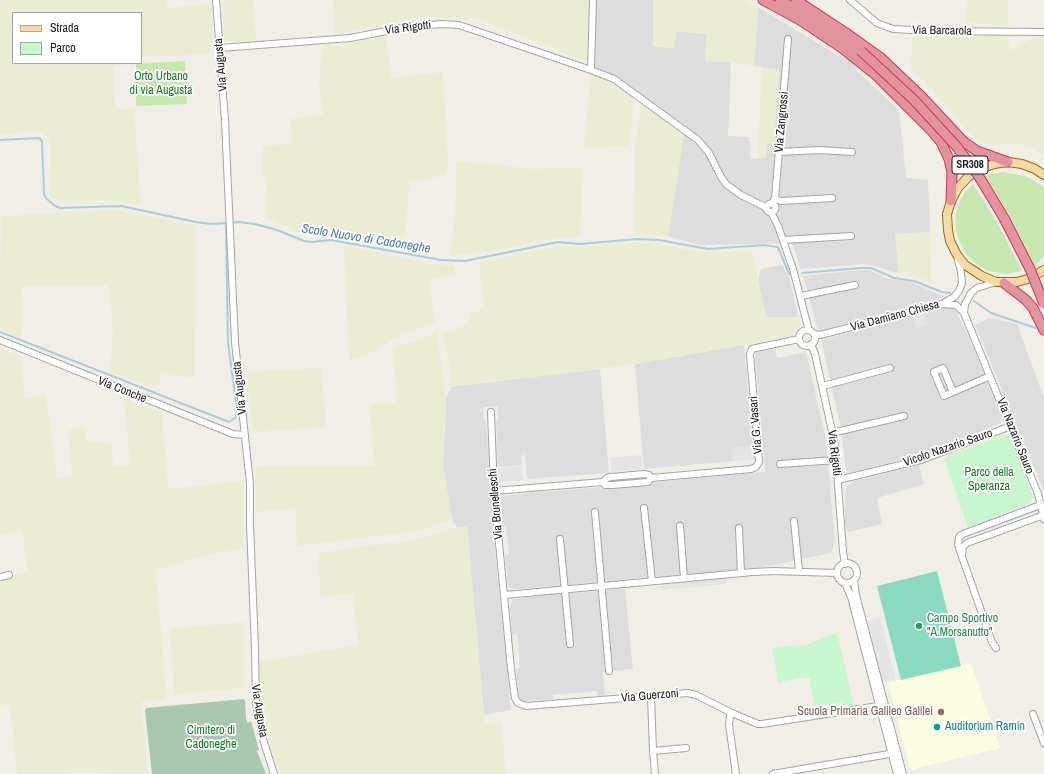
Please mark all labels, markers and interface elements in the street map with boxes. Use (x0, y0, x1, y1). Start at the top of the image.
legend (12, 12, 142, 64)
street label: Via Rigotti (384, 18, 432, 38)
text: Strada (50, 20, 79, 36)
street label: Via Barcarola (912, 23, 972, 39)
street label: Via Augusta (211, 38, 231, 92)
text: Parco (50, 40, 76, 56)
park label: Orto Urbano di via Augusta (130, 70, 192, 98)
street label: Via Zangrossi (772, 91, 792, 153)
road number: SR308 (952, 156, 988, 174)
water label: Scolo Nuovo di Cadoneghe (300, 221, 432, 257)
street label: Via Damiano Chiesa (849, 297, 941, 335)
street label: Via Augusta (230, 361, 250, 415)
street label: Via Conche (96, 374, 148, 406)
street label: Via G. Vasari (746, 395, 766, 455)
street label: Via Nazario Sauro (993, 396, 1037, 476)
street label: Vicolo Nazario Sauro (902, 426, 994, 470)
street label: Via Rigotti (824, 429, 844, 477)
park label: Parco della Speranza (964, 466, 1014, 494)
street label: Via Brunelleschi (486, 468, 506, 540)
place label: Campo Sportivo "A.Morsanutto" (927, 612, 998, 640)
marker: Campo Sportivo "A.Morsanutto" (914, 621, 924, 631)
street label: Via Augusta (248, 683, 270, 739)
street label: Via Guerzoni (621, 686, 679, 706)
place label: Scuola Primaria Galileo Galilei (797, 705, 933, 719)
marker: Scuola Primaria Galileo Galilei (936, 707, 946, 717)
place label: Auditorium Ramin (945, 720, 1025, 734)
marker: Auditorium Ramin (932, 722, 942, 732)
park label: Cimitero di Cadoneghe (186, 724, 236, 752)

